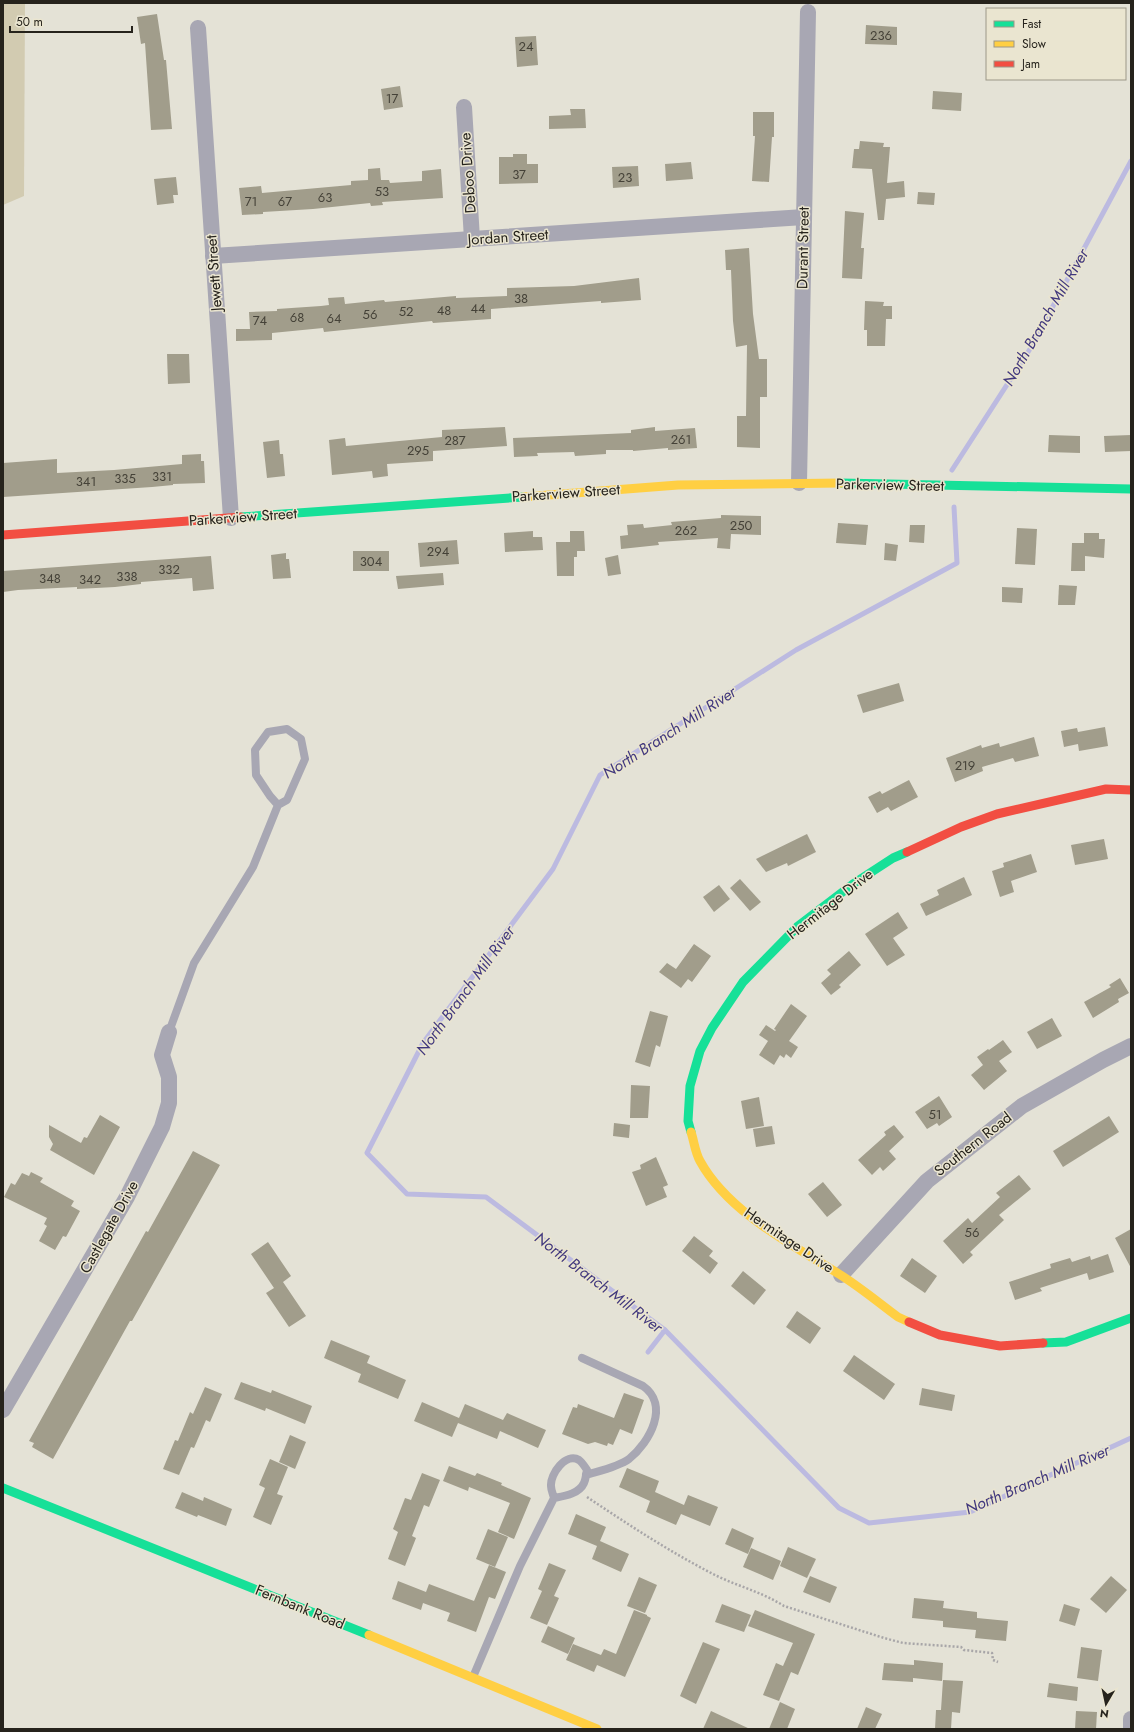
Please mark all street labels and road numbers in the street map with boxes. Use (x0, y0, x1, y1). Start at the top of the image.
street label: Deboo Drive (454, 132, 482, 214)
street label: Durant Street (791, 206, 815, 289)
street label: Jordan Street (465, 223, 549, 251)
street label: Jewett Street (200, 234, 228, 314)
street label: Parkerview Street (836, 473, 945, 497)
street label: Parkerview Street (511, 478, 621, 508)
street label: Parkerview Street (188, 502, 298, 532)
street label: Hermitage Drive (782, 863, 878, 945)
street label: Southern Road (929, 1107, 1017, 1181)
street label: Castlegate Drive (74, 1176, 144, 1277)
street label: Hermitage Drive (740, 1202, 839, 1278)
street label: Fernbank Road (252, 1579, 348, 1635)

